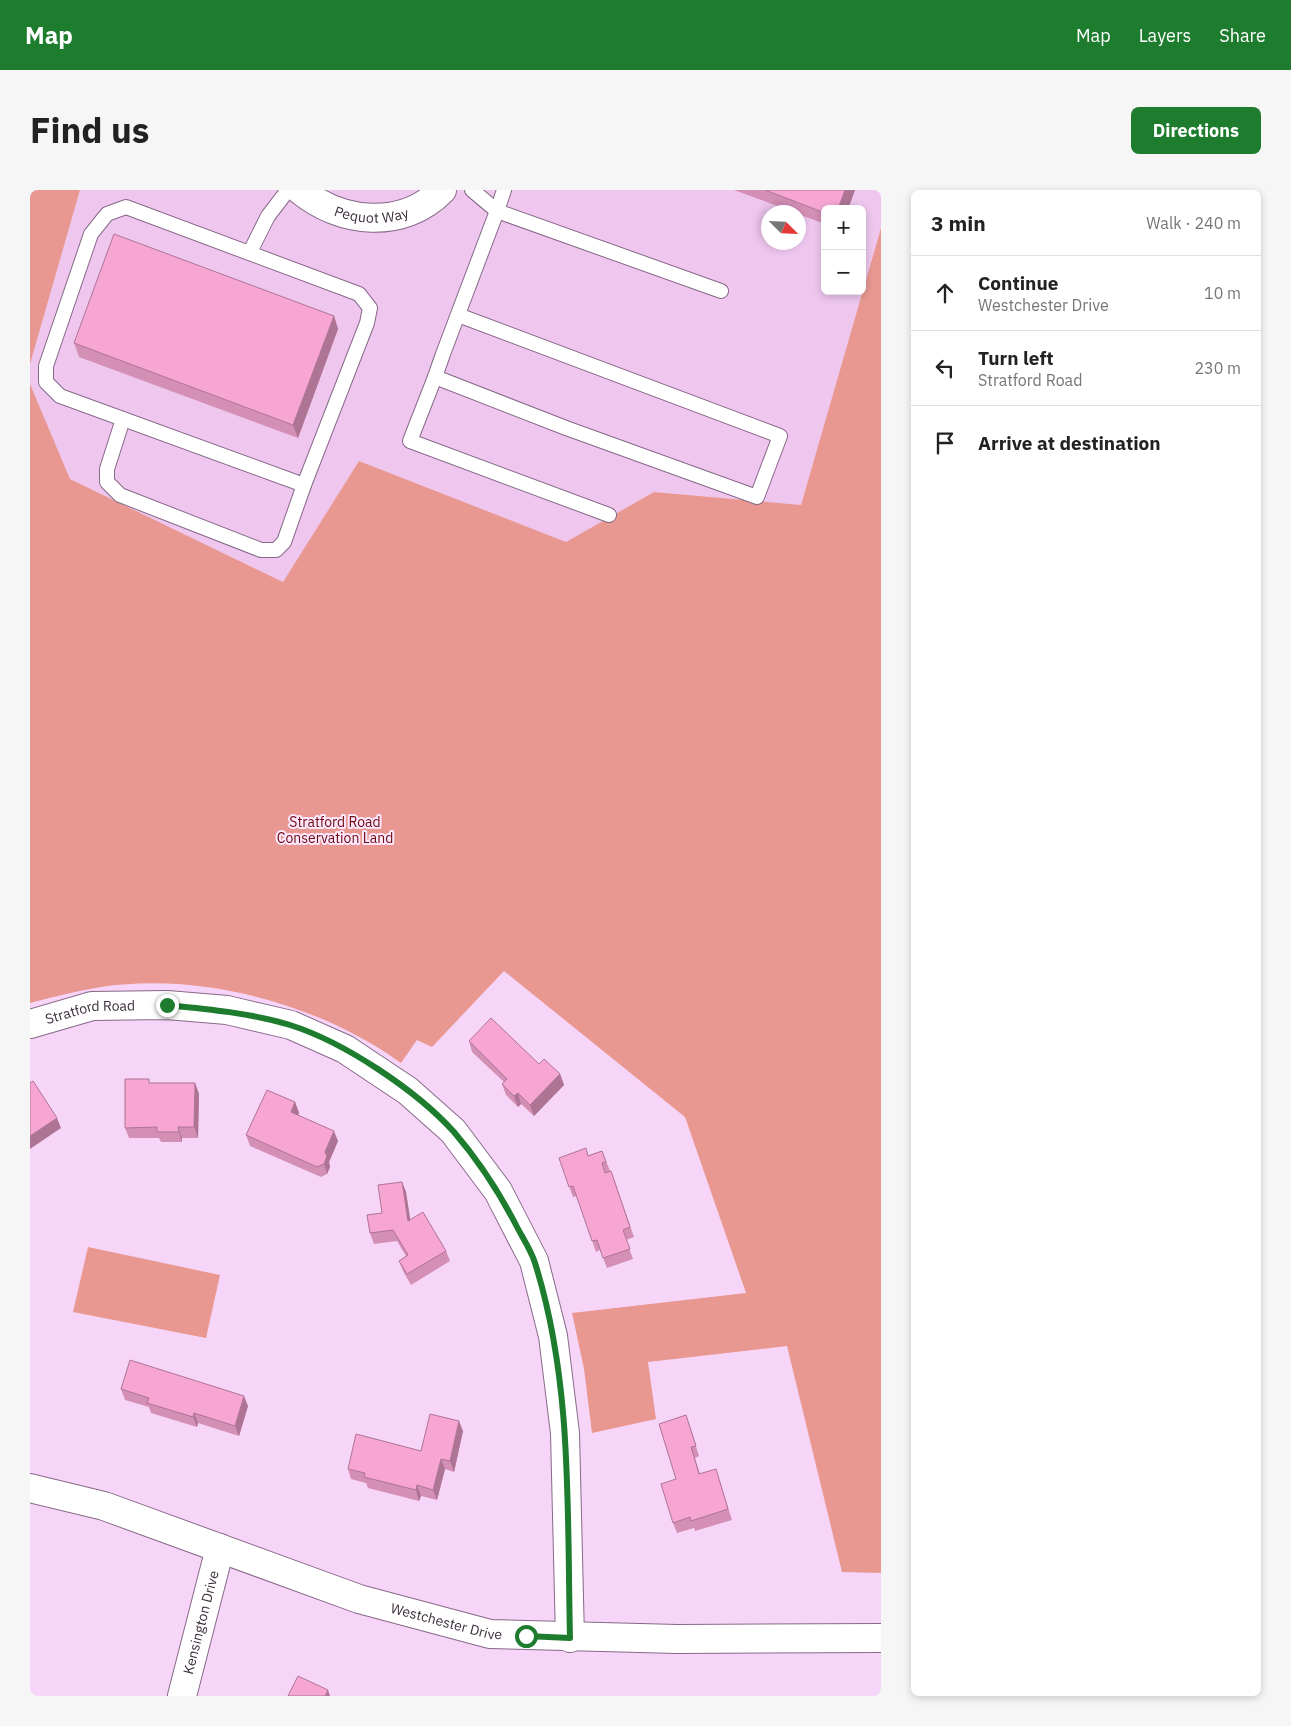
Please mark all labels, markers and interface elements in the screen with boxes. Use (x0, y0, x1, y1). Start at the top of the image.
text: Map (25, 19, 73, 51)
text: Map (1076, 24, 1111, 47)
text: Layers (1139, 24, 1191, 47)
text: Share (1219, 24, 1266, 47)
text: Find us (30, 107, 149, 153)
button: Directions (1131, 107, 1261, 154)
street label: Pequot Way (332, 202, 411, 227)
north arrow (761, 205, 806, 250)
map controls (821, 205, 866, 295)
button: + (821, 205, 866, 250)
text: 3 min (931, 209, 986, 237)
text: Walk · 240 m (1146, 213, 1241, 233)
button: − (821, 250, 866, 295)
text: Continue (978, 271, 1058, 295)
icon: ahead (931, 279, 959, 307)
text: 10 m (1204, 283, 1241, 303)
text: Westchester Drive (978, 295, 1109, 315)
text: Turn left (978, 346, 1054, 370)
icon: left (931, 354, 959, 382)
text: 230 m (1194, 358, 1241, 378)
text: Stratford Road (978, 370, 1082, 390)
icon: arrive (931, 429, 959, 457)
text: Arrive at destination (978, 431, 1161, 455)
park label: Stratford Road Conservation Land (277, 813, 393, 847)
route end (156, 994, 179, 1017)
street label: Stratford Road (43, 996, 135, 1028)
street label: Kensington Drive (179, 1568, 223, 1676)
street label: Westchester Drive (389, 1599, 503, 1643)
route start (515, 1625, 538, 1648)

